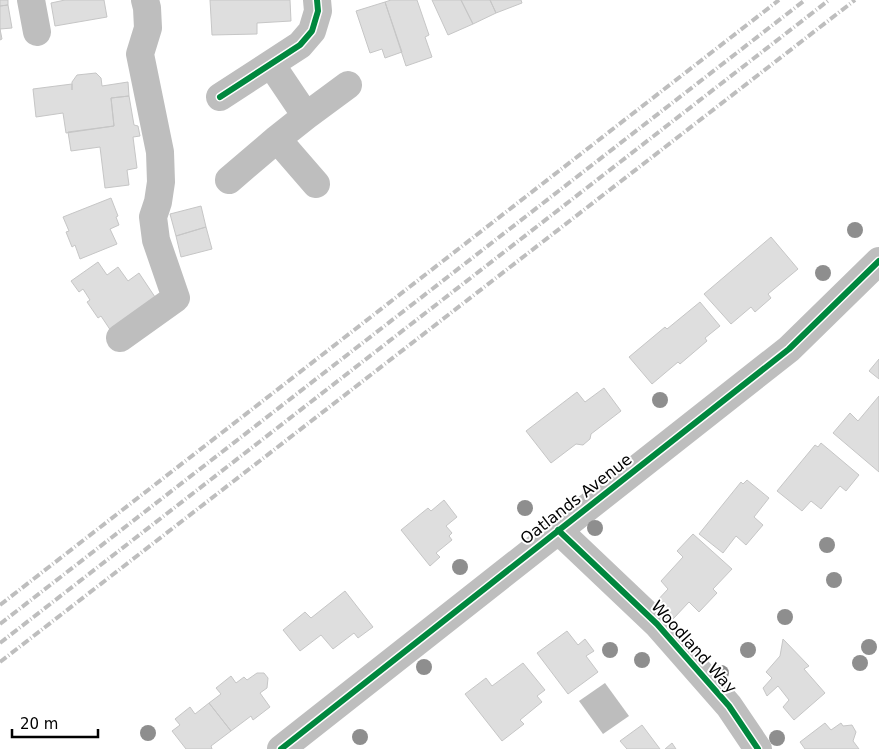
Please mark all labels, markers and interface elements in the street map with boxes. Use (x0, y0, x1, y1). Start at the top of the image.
street label: Oatlands Avenue (517, 450, 635, 548)
street label: Woodland Way (647, 597, 741, 697)
scale bar (12, 706, 99, 738)
text: 20 m (20, 715, 58, 733)

